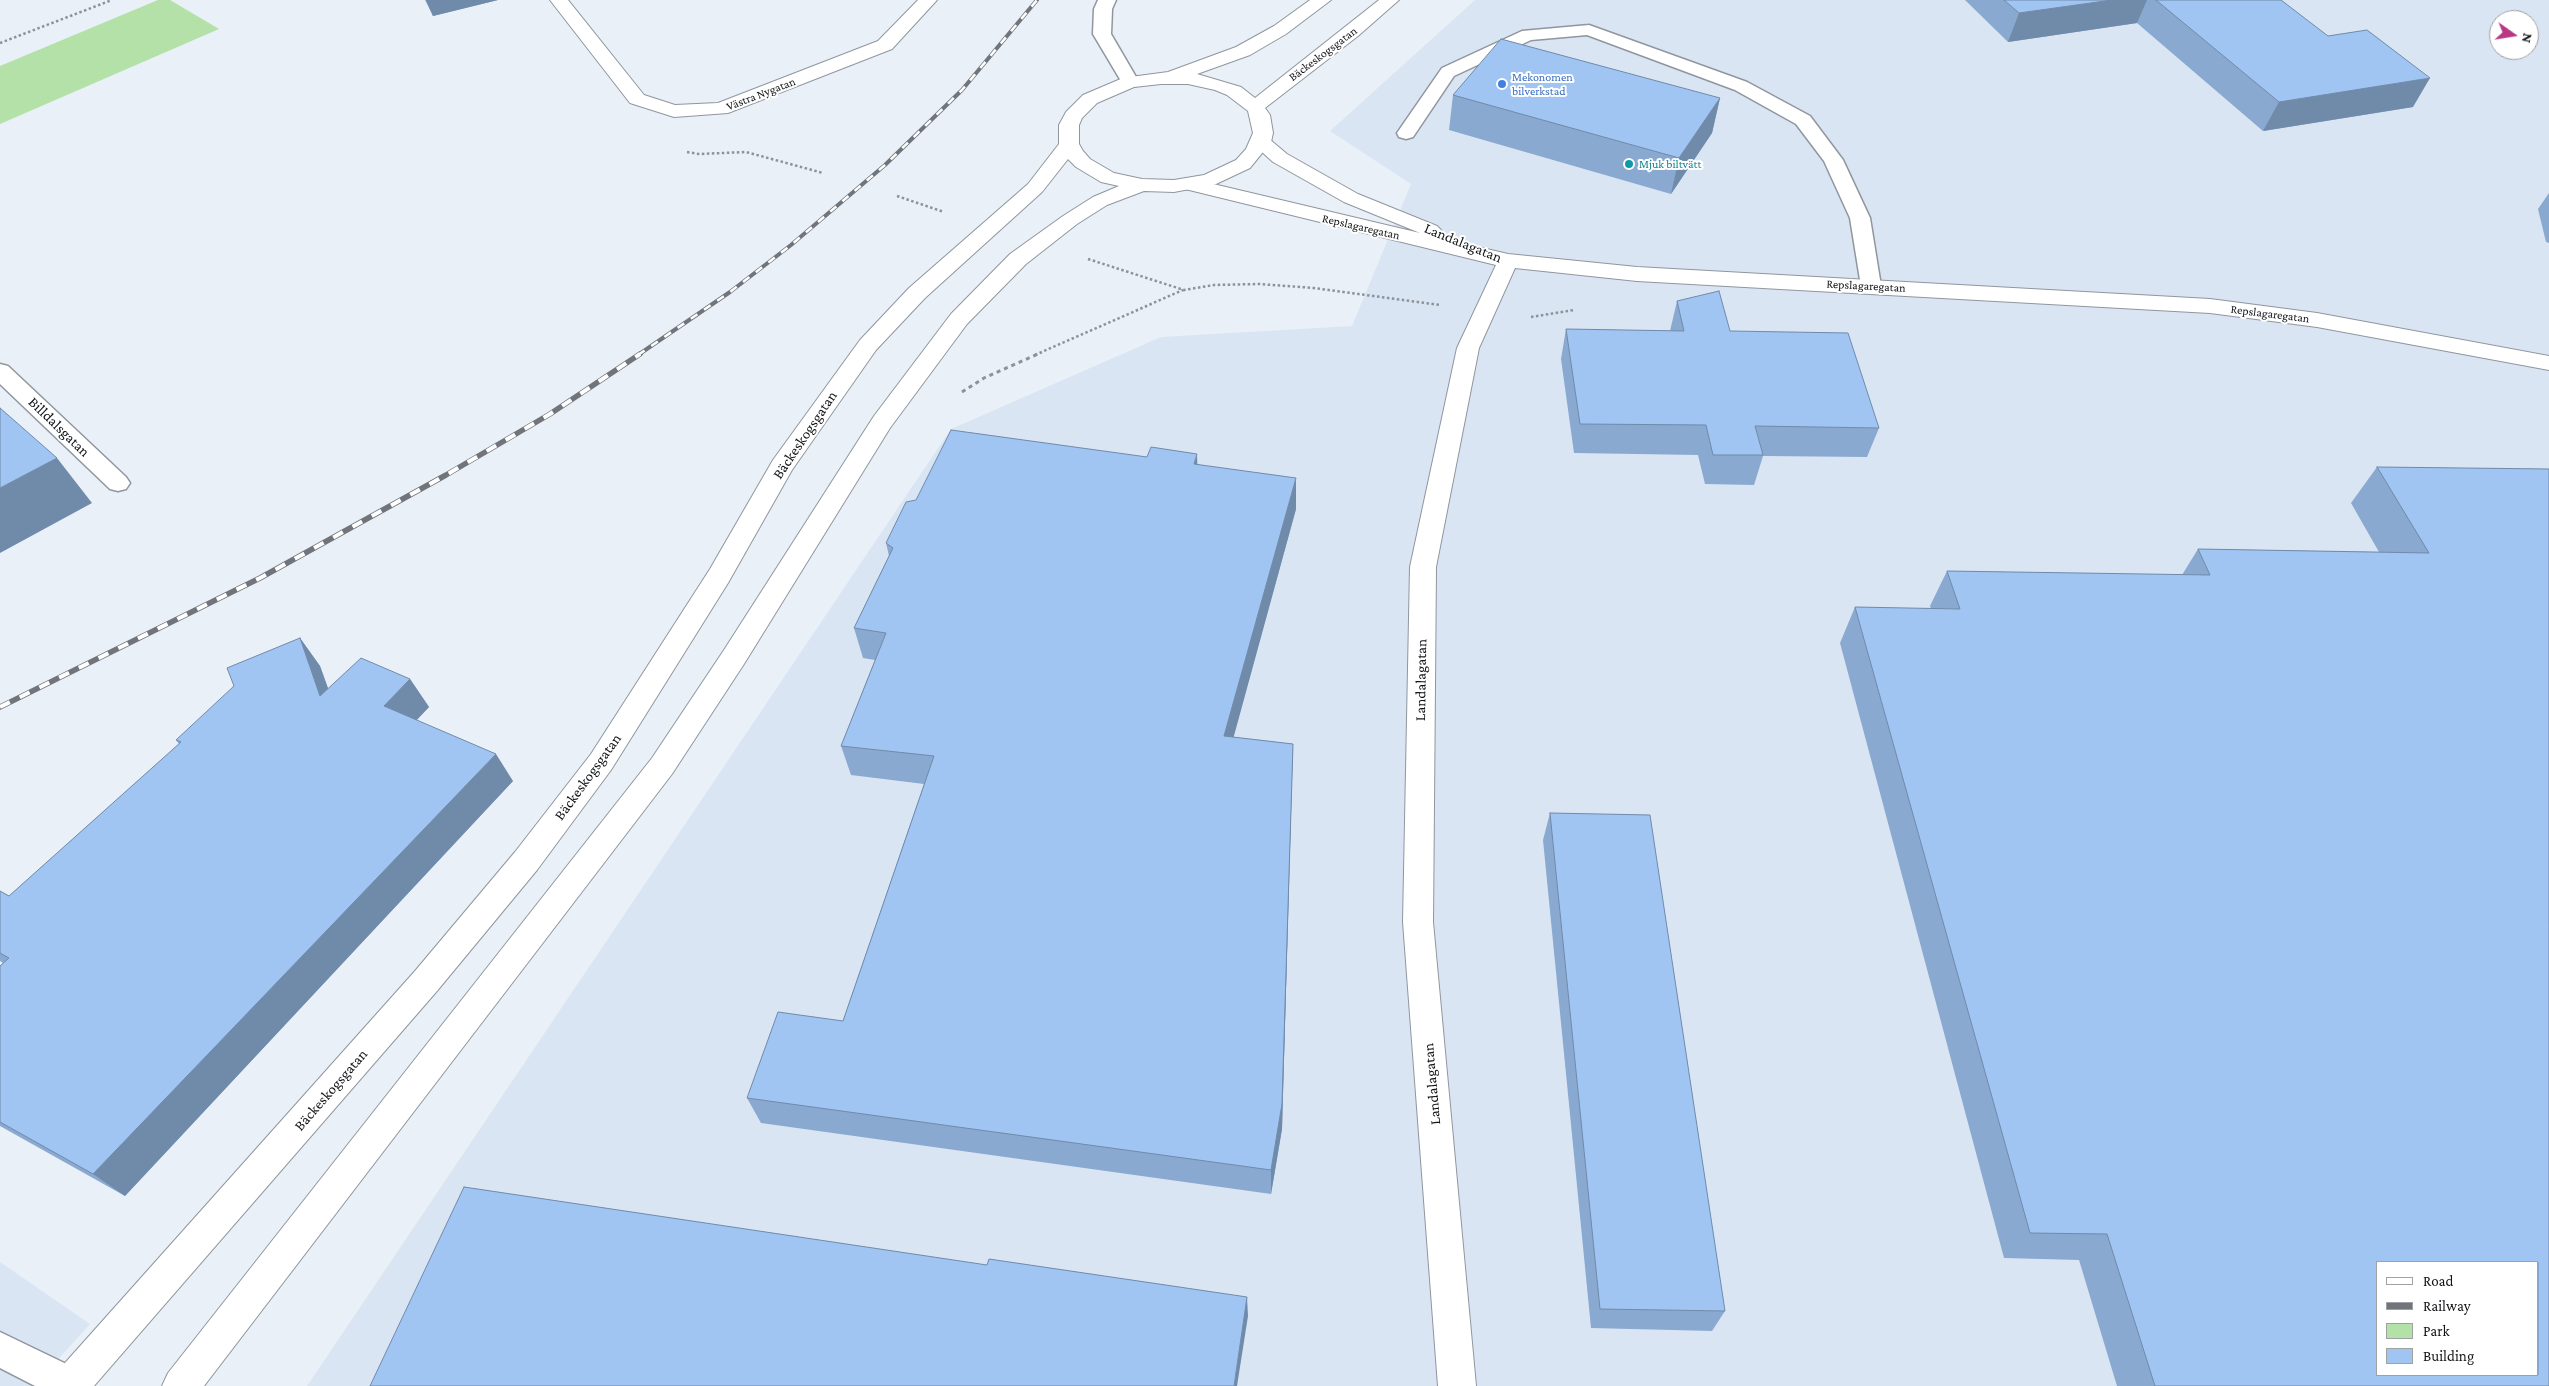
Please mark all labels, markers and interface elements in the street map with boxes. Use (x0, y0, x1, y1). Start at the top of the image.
north arrow (2489, 10, 2539, 60)
street label: Bäckeskogsgatan (1286, 24, 1360, 84)
text: N (2519, 32, 2537, 45)
place label: Mekonomen bilverkstad (1512, 70, 1573, 98)
street label: Västra Nygatan (724, 74, 798, 114)
marker: Mekonomen bilverkstad (1496, 78, 1508, 90)
place label: Mjuk biltvätt (1639, 157, 1702, 171)
marker: Mjuk biltvätt (1623, 158, 1635, 170)
street label: Repslagaregatan (1321, 211, 1401, 243)
street label: Landalagatan (1422, 219, 1504, 267)
street label: Repslagaregatan (1826, 277, 1906, 295)
street label: Repslagaregatan (2230, 302, 2310, 326)
street label: Bäckeskogsgatan (769, 388, 841, 482)
street label: Billdalsgatan (24, 393, 94, 461)
street label: Landalagatan (1411, 639, 1431, 721)
street label: Bäckeskogsgatan (551, 730, 625, 824)
street label: Landalagatan (1419, 1042, 1445, 1126)
street label: Bäckeskogsgatan (291, 1045, 371, 1135)
legend (2376, 1261, 2539, 1376)
text: Road (2423, 1273, 2453, 1289)
text: Railway (2423, 1298, 2471, 1314)
text: Park (2423, 1323, 2450, 1339)
text: Building (2423, 1348, 2474, 1364)

